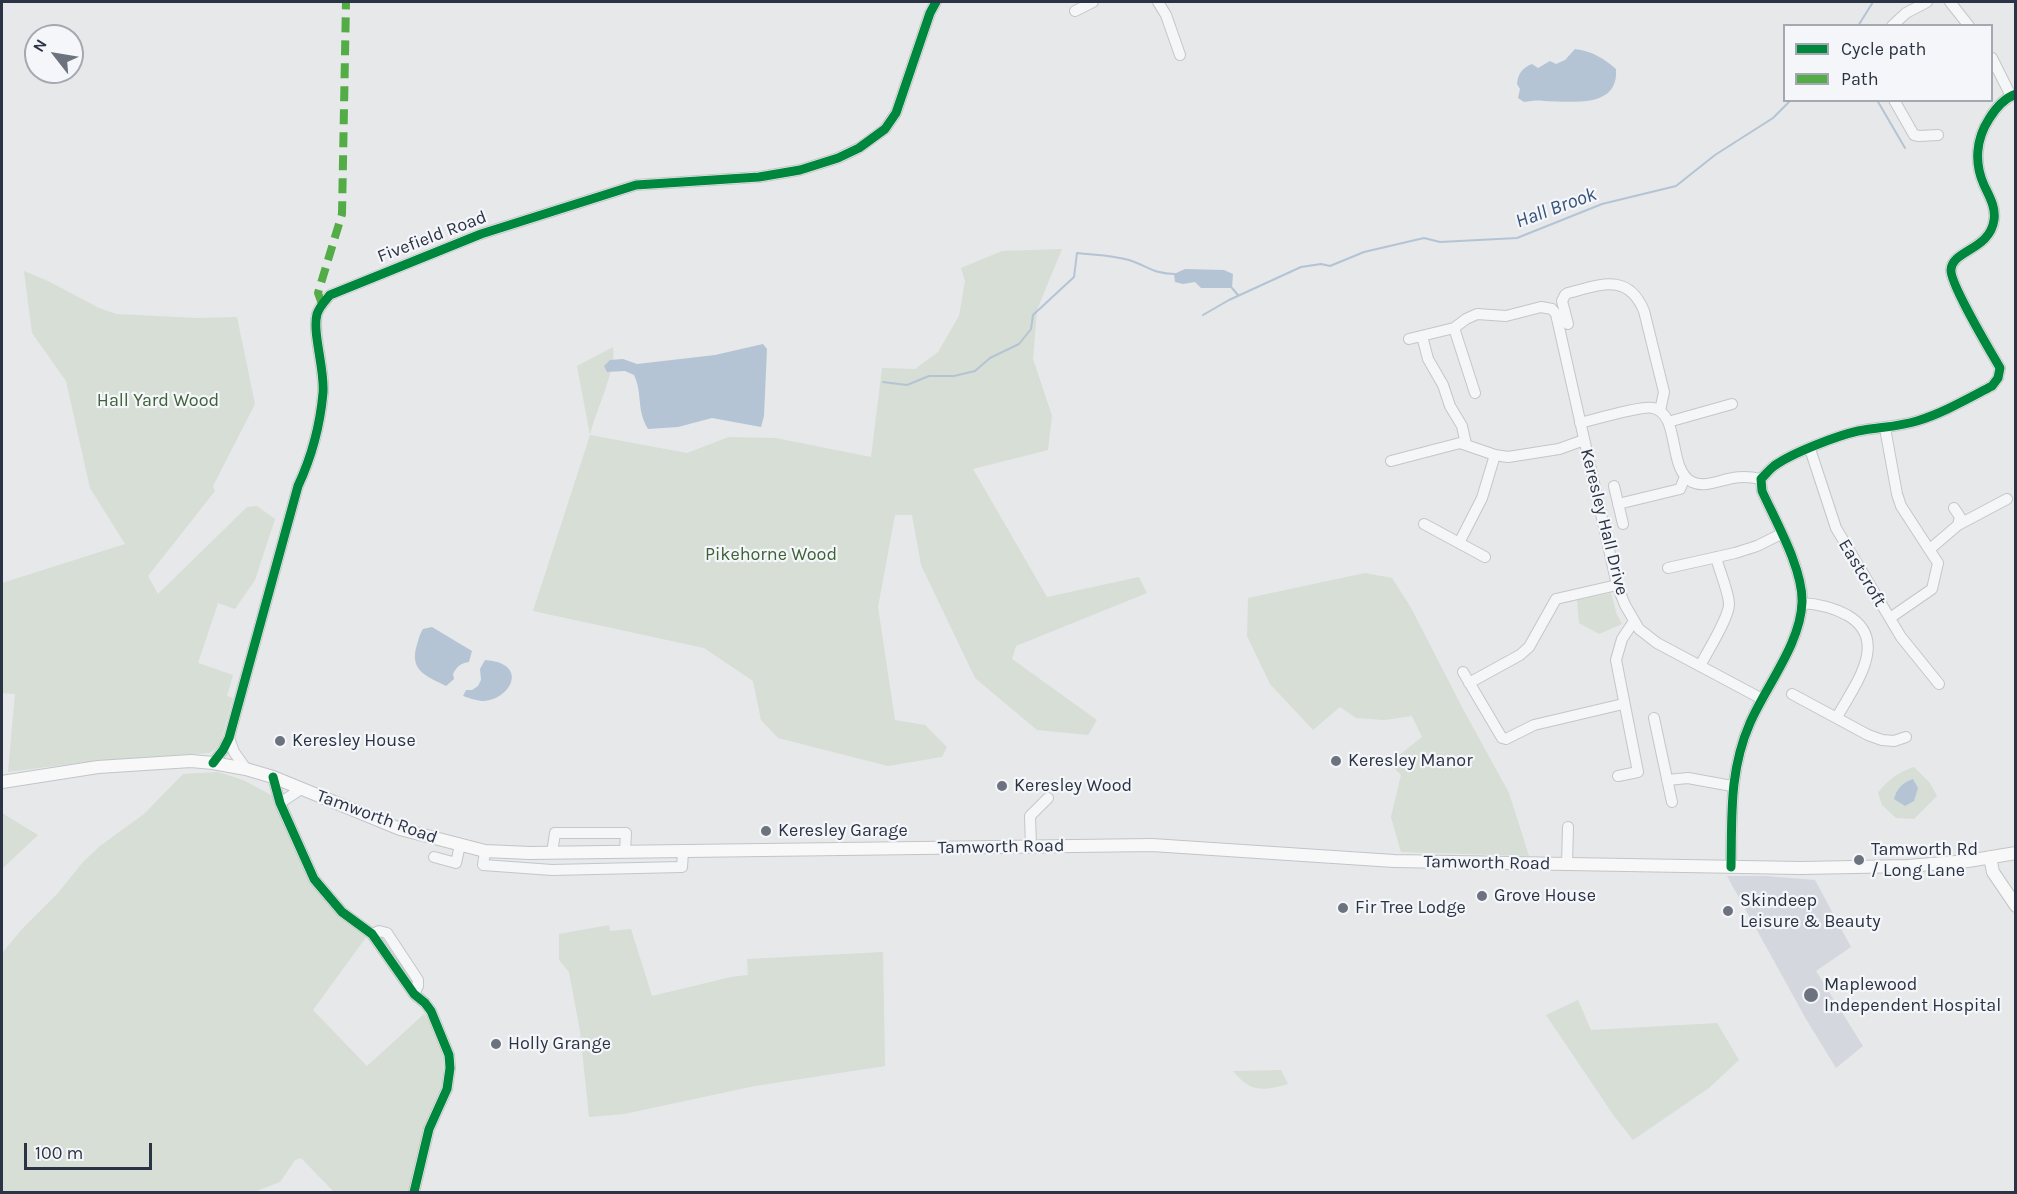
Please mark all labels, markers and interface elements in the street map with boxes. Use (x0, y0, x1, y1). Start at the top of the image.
north arrow (24, 24, 84, 84)
legend (1783, 24, 1993, 102)
text: N (29, 36, 51, 55)
text: Cycle path (1841, 38, 1926, 60)
text: Path (1841, 68, 1879, 90)
water label: Hall Brook (1512, 182, 1600, 234)
street label: Fivefield Road (374, 206, 490, 268)
park label: Hall Yard Wood (97, 390, 219, 412)
street label: Keresley Hall Drive (1575, 446, 1633, 598)
street label: Eastcroft (1833, 535, 1891, 611)
park label: Pikehorne Wood (705, 544, 837, 566)
place label: Keresley House (292, 730, 416, 752)
marker: Keresley House (273, 734, 287, 748)
place label: Keresley Manor (1348, 750, 1473, 772)
marker: Keresley Manor (1329, 754, 1343, 768)
place label: Keresley Wood (1014, 775, 1132, 797)
marker: Keresley Wood (995, 779, 1009, 793)
street label: Tamworth Road (314, 785, 440, 849)
place label: Keresley Garage (778, 820, 908, 842)
marker: Keresley Garage (759, 824, 773, 838)
street label: Tamworth Road (937, 835, 1065, 859)
place label: Tamworth Rd / Long Lane (1871, 839, 1978, 882)
street label: Tamworth Road (1423, 851, 1551, 875)
marker: Tamworth Rd / Long Lane (1852, 853, 1866, 867)
place label: Grove House (1494, 885, 1596, 907)
marker: Grove House (1475, 889, 1489, 903)
place label: Skindeep Leisure & Beauty (1740, 890, 1881, 932)
place label: Fir Tree Lodge (1355, 897, 1466, 919)
marker: Fir Tree Lodge (1336, 901, 1350, 915)
marker: Skindeep Leisure & Beauty (1721, 904, 1735, 918)
place label: Maplewood Independent Hospital (1824, 974, 2001, 1016)
marker: Maplewood Independent Hospital (1802, 986, 1820, 1004)
place label: Holly Grange (508, 1033, 611, 1055)
marker: Holly Grange (489, 1037, 503, 1051)
scale bar (27, 1131, 154, 1169)
text: 100 m (35, 1142, 83, 1164)

